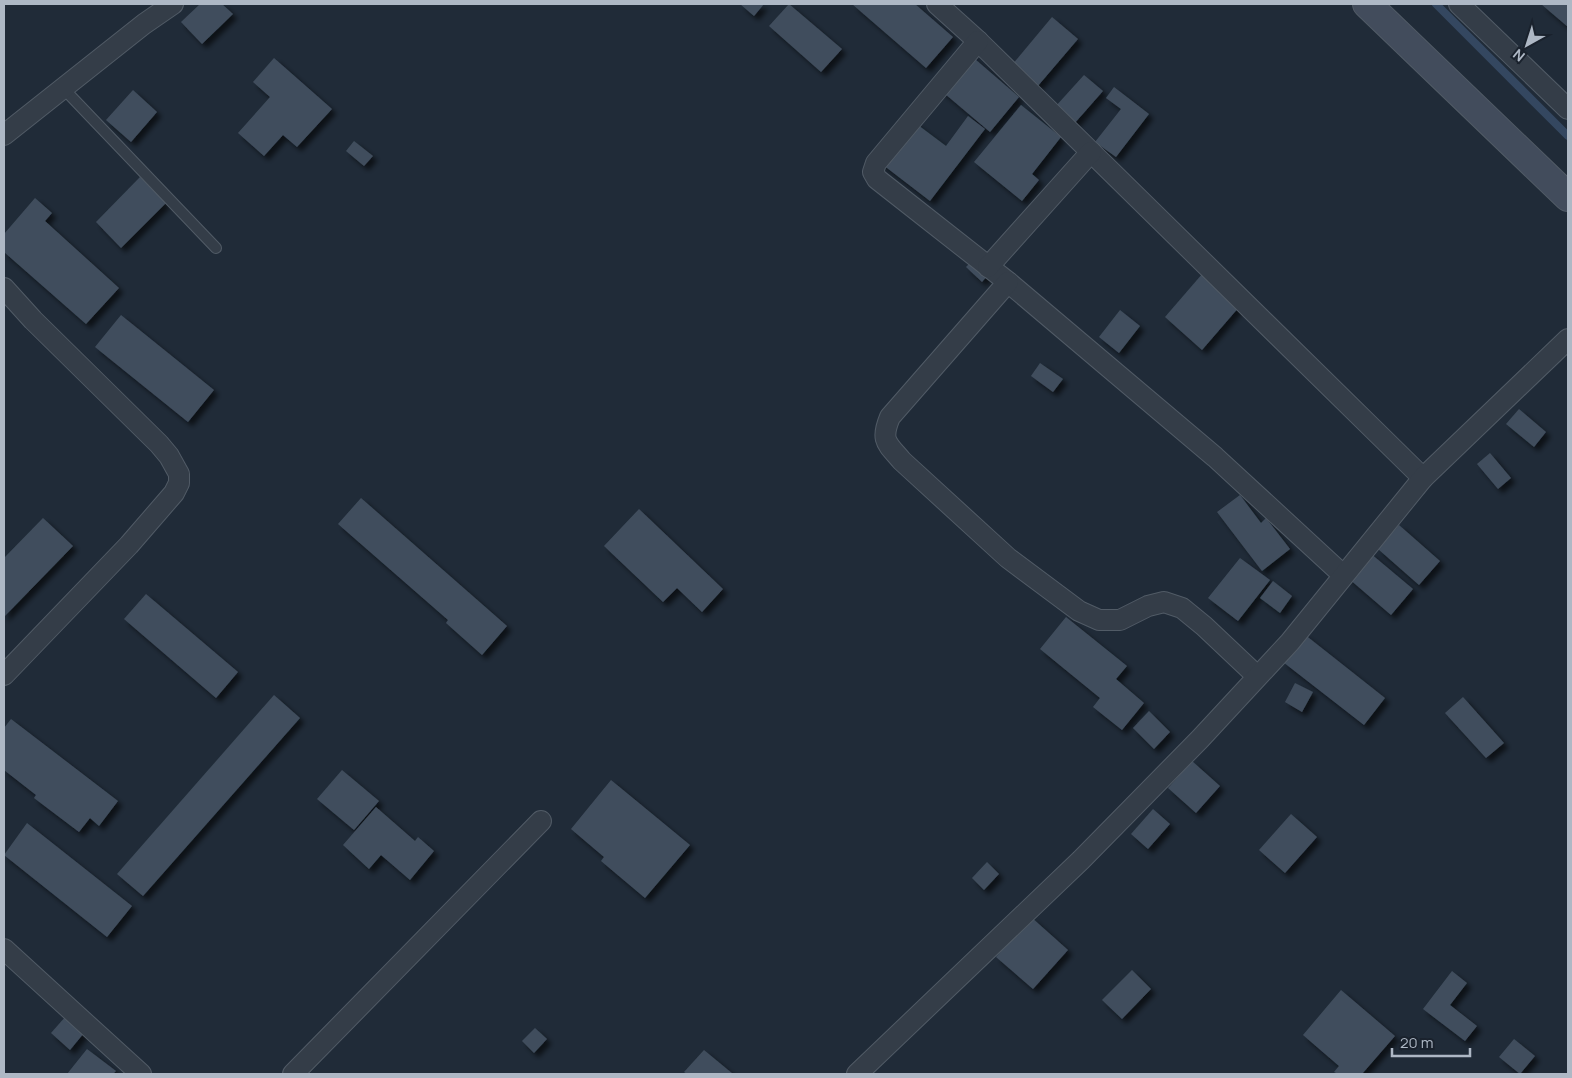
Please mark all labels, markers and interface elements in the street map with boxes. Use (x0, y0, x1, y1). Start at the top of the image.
north arrow (1502, 20, 1552, 70)
text: N (1509, 45, 1528, 66)
scale bar (1392, 1026, 1470, 1058)
text: 20 m (1400, 1032, 1433, 1053)

